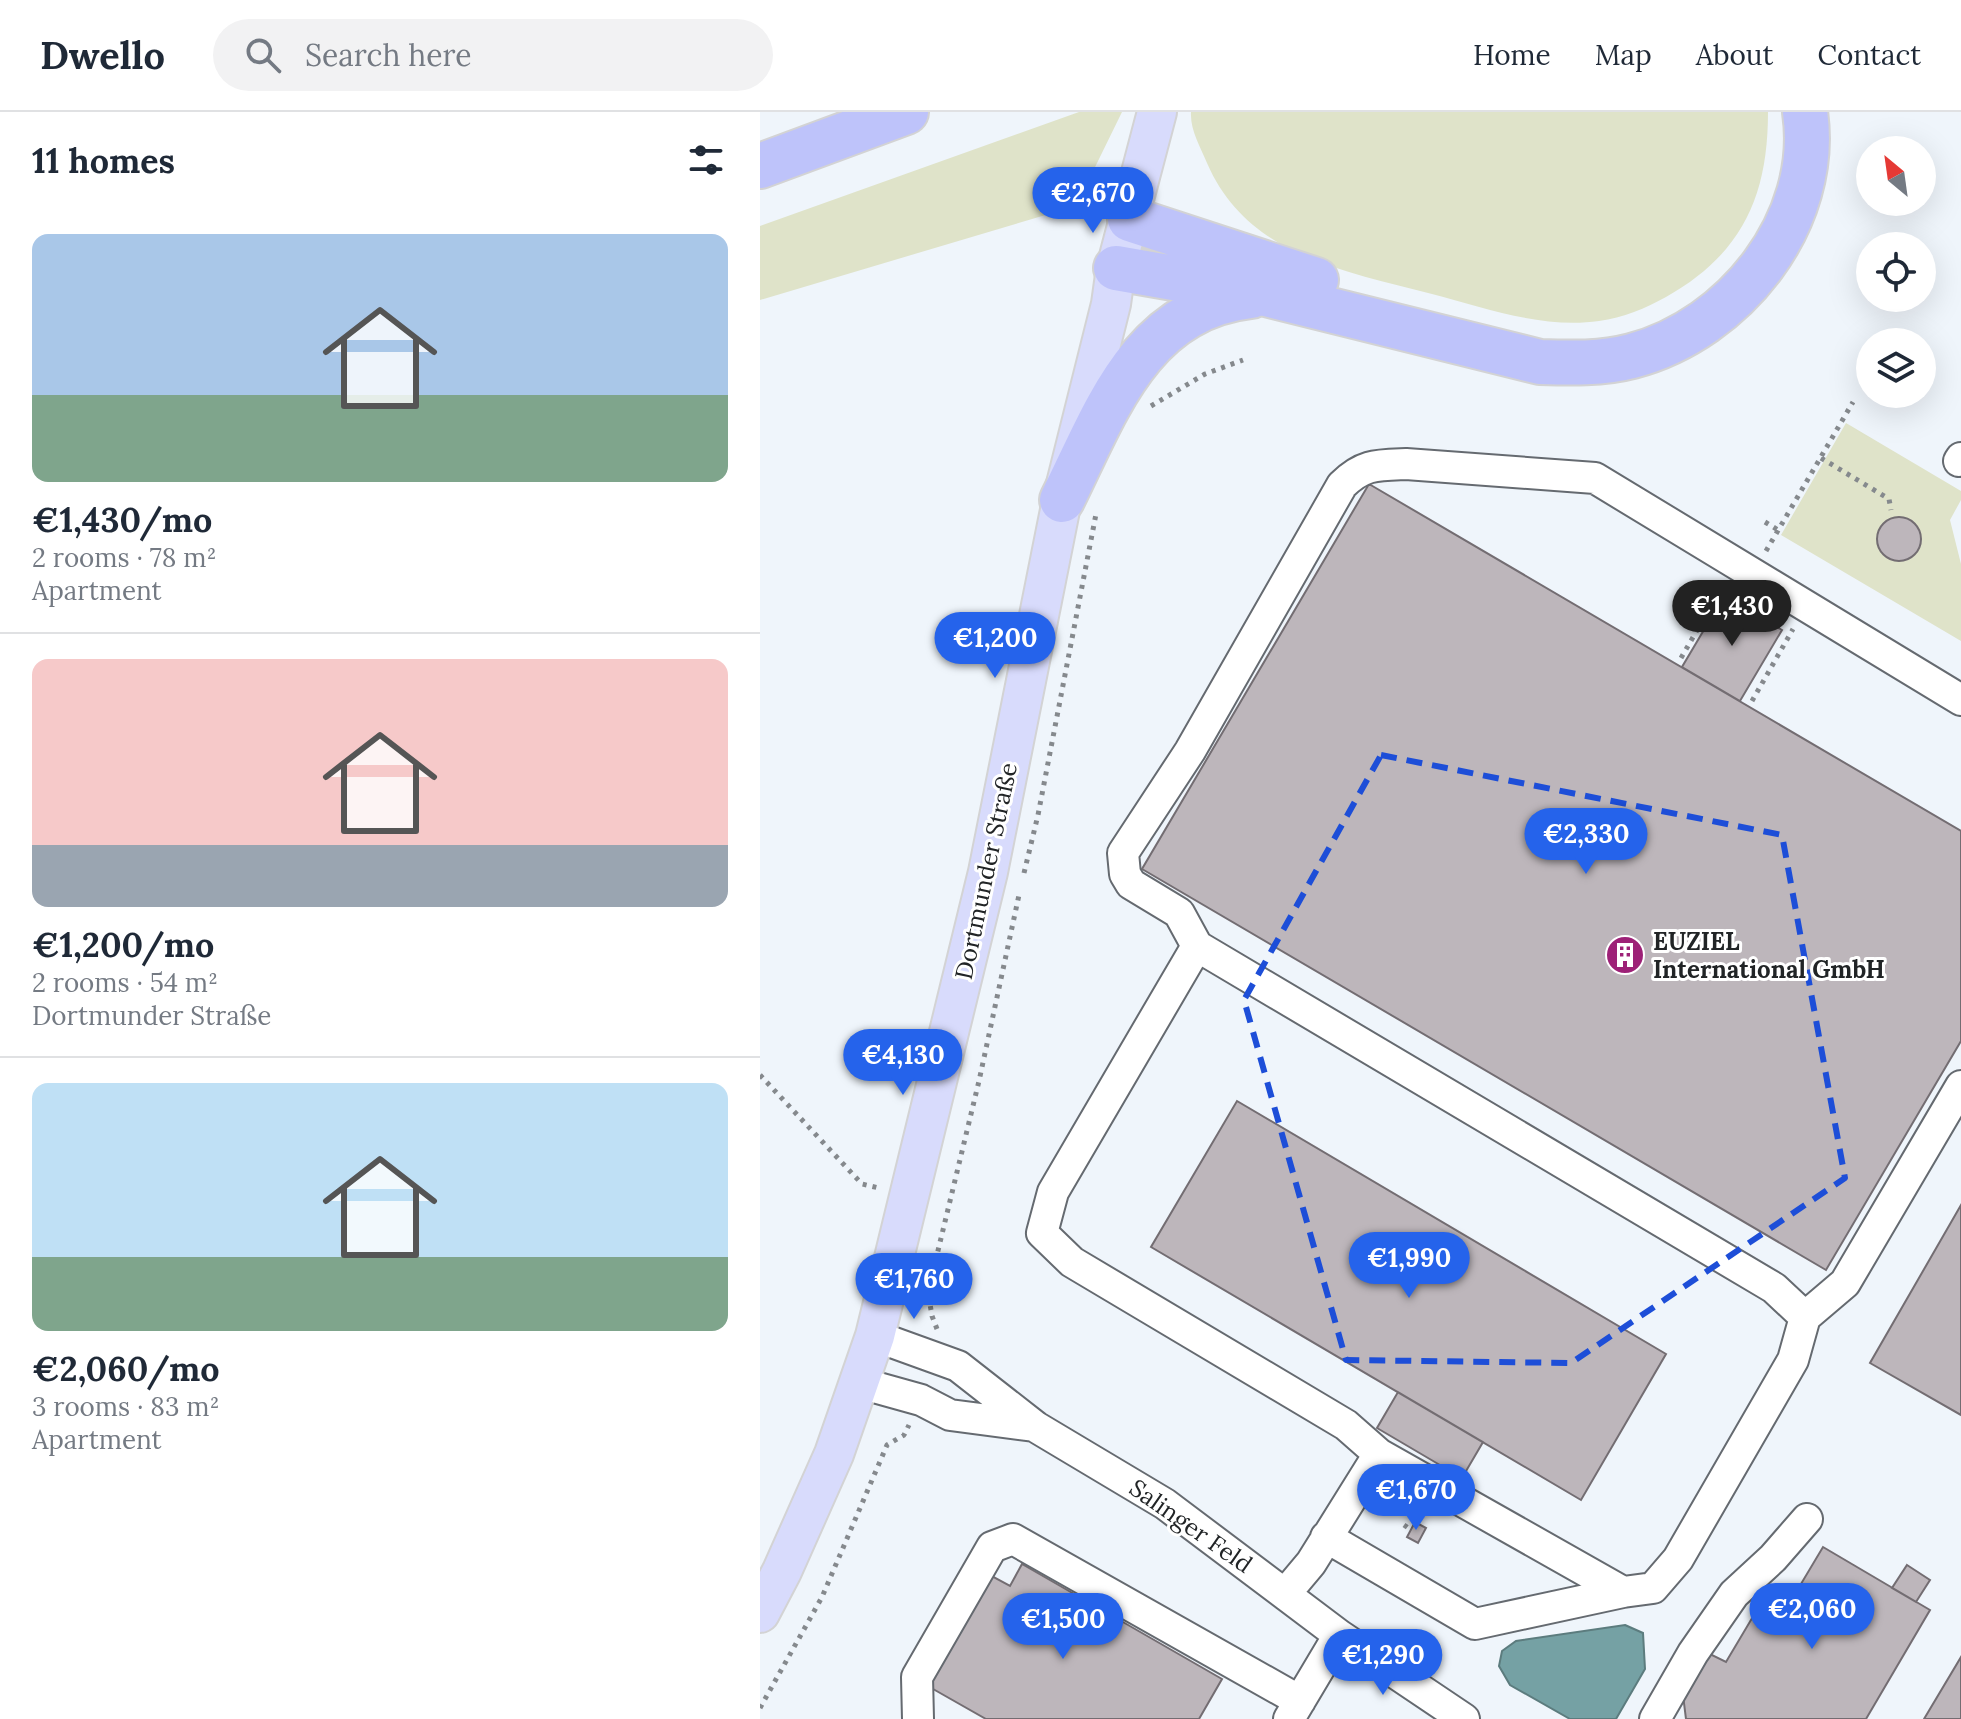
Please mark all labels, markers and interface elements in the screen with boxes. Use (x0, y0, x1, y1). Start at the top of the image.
search box (213, 19, 773, 91)
text: Dwello (40, 31, 165, 79)
icon: search (241, 33, 285, 77)
text: Search here (305, 36, 472, 74)
text: Home (1473, 37, 1551, 73)
text: Map (1595, 37, 1652, 73)
text: About (1696, 37, 1773, 73)
text: Contact (1817, 37, 1921, 73)
north arrow (1856, 136, 1936, 216)
map controls (1856, 136, 1936, 408)
icon: filters (684, 138, 728, 182)
text: 11 homes (32, 139, 175, 182)
pin: €2,670 (1028, 167, 1158, 235)
text: €2,670 (1050, 176, 1136, 209)
button: locate (1856, 232, 1936, 312)
icon: home (308, 286, 452, 430)
button: layers (1856, 328, 1936, 408)
text: €1,430/mo (32, 498, 212, 541)
text: 2 rooms · 78 m² (32, 541, 216, 574)
text: Apartment (32, 574, 162, 607)
pin: €1,430 (1667, 580, 1797, 648)
text: €1,430 (1690, 589, 1774, 622)
pin: €1,200 (930, 612, 1060, 680)
text: €1,200 (952, 621, 1038, 654)
icon: home (308, 711, 452, 855)
street label: Dortmunder Straße (948, 760, 1024, 982)
pin: €2,330 (1521, 808, 1651, 876)
text: €2,330 (1542, 817, 1630, 850)
text: €1,200/mo (32, 923, 214, 966)
place label: EUZIEL International GmbH (1653, 926, 1885, 985)
building icon: EUZIEL International GmbH (1604, 934, 1646, 976)
text: 2 rooms · 54 m² (32, 966, 218, 999)
text: Dortmunder Straße (32, 999, 271, 1032)
pin: €4,130 (838, 1029, 968, 1097)
text: €4,130 (861, 1038, 945, 1071)
icon: home (308, 1135, 452, 1279)
pin: €1,990 (1344, 1232, 1474, 1300)
text: €1,990 (1367, 1241, 1451, 1274)
pin: €1,760 (849, 1253, 979, 1321)
text: €1,760 (873, 1262, 955, 1295)
text: €2,060/mo (32, 1347, 220, 1390)
text: 3 rooms · 83 m² (32, 1390, 219, 1423)
text: Apartment (32, 1423, 162, 1456)
pin: €1,670 (1351, 1464, 1481, 1532)
street label: Salinger Feld (1123, 1472, 1259, 1580)
text: €1,670 (1375, 1473, 1457, 1506)
pin: €2,060 (1747, 1583, 1877, 1651)
text: €2,060 (1767, 1592, 1857, 1625)
pin: €1,500 (998, 1593, 1128, 1661)
text: €1,500 (1020, 1602, 1106, 1635)
pin: €1,290 (1318, 1629, 1448, 1697)
text: €1,290 (1341, 1638, 1425, 1671)

